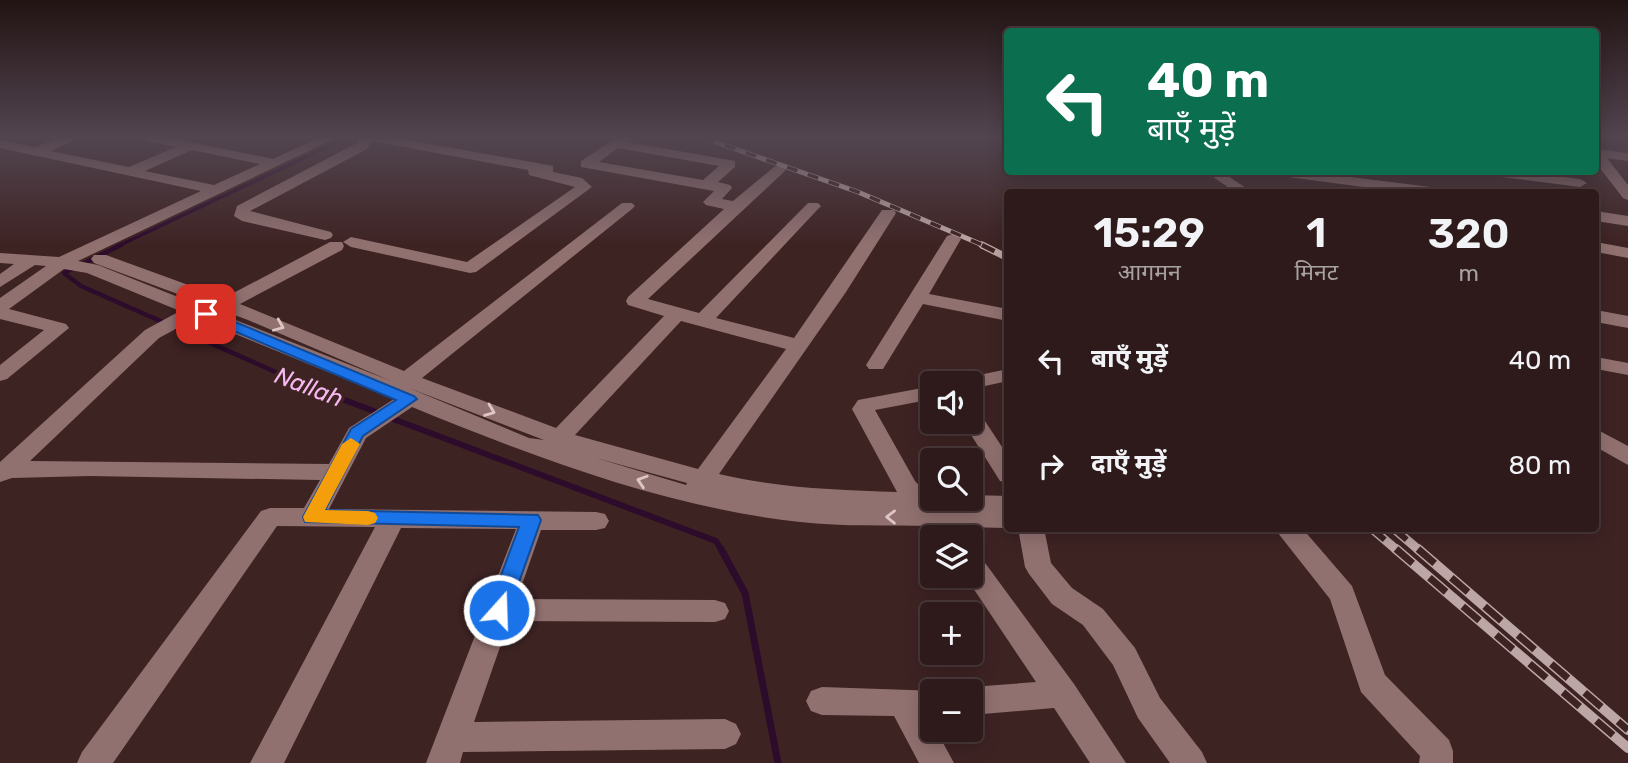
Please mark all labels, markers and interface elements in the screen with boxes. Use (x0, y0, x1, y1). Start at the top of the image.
text: 40 m (1147, 51, 1269, 109)
icon: left (1032, 56, 1123, 147)
text: बाएँ मुड़ें (1147, 110, 1235, 148)
text: 15:29 (1093, 208, 1205, 258)
text: 1 (1306, 208, 1326, 258)
text: 320 (1428, 209, 1510, 259)
text: आगमन (1118, 258, 1181, 286)
text: मिनट (1294, 258, 1338, 286)
text: m (1459, 259, 1479, 287)
pin (176, 284, 236, 344)
icon: arrive (187, 295, 225, 333)
one-way arrow (272, 318, 284, 332)
icon: left (1032, 342, 1070, 380)
text: बाएँ मुड़ें (1091, 343, 1168, 374)
text: 40 m (1509, 345, 1571, 376)
water label: Nallah (271, 361, 347, 413)
map controls (920, 371, 983, 742)
button: sound (920, 371, 983, 434)
one-way arrow (483, 403, 495, 417)
icon: right (1032, 447, 1070, 485)
button: search (920, 448, 983, 511)
text: दाएँ मुड़ें (1091, 448, 1166, 479)
text: 80 m (1508, 450, 1571, 481)
one-way arrow (637, 475, 649, 490)
one-way arrow (885, 509, 896, 524)
button: layers (920, 525, 983, 588)
position arrow (462, 573, 536, 647)
button: + (920, 602, 983, 665)
button: − (920, 679, 983, 742)

